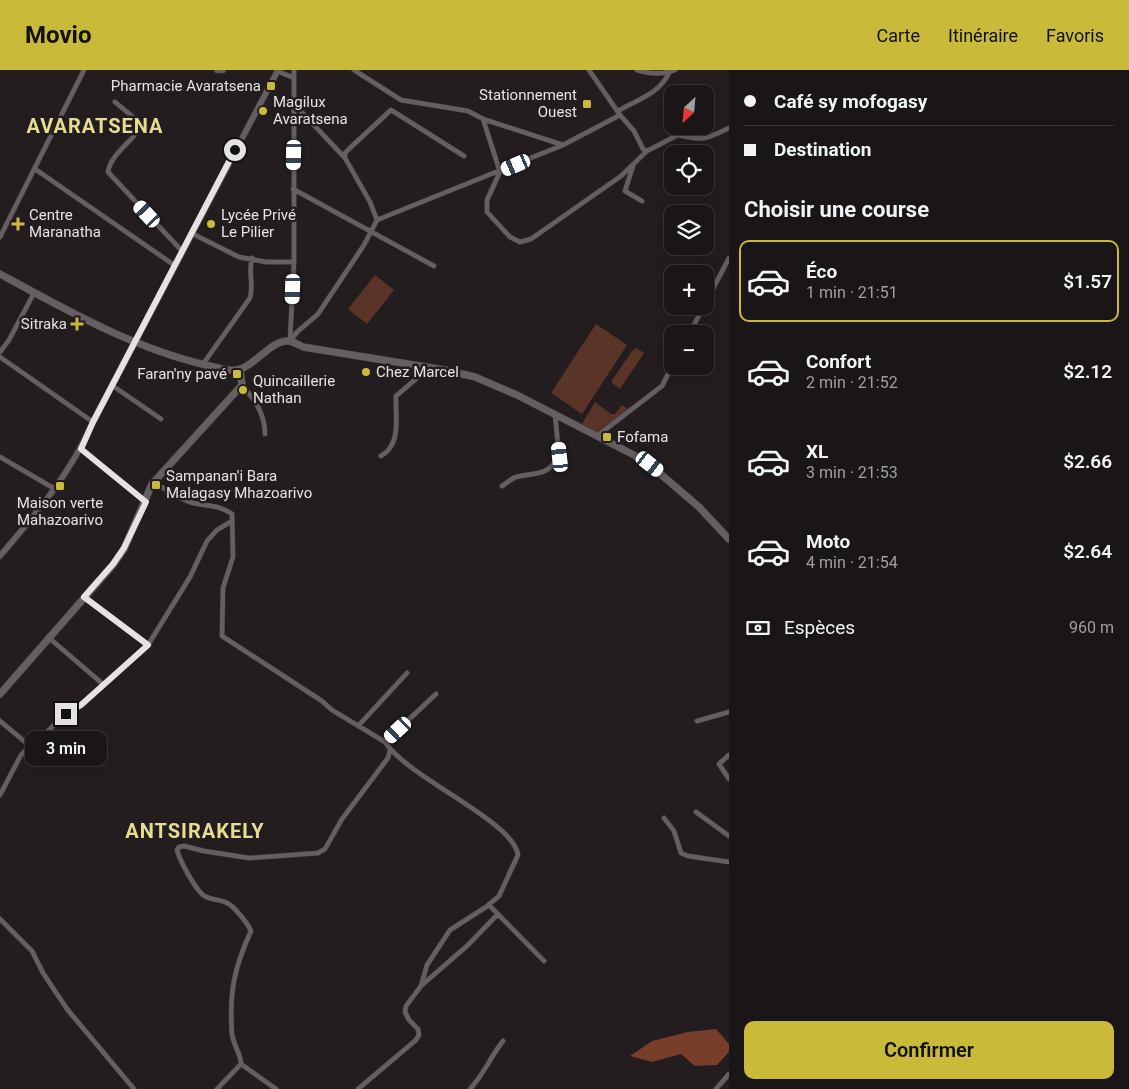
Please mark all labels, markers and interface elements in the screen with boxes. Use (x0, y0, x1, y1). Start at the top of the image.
text: Movio (25, 21, 91, 49)
text: Carte (877, 25, 920, 46)
text: Itinéraire (948, 25, 1018, 46)
text: Favoris (1046, 25, 1104, 46)
place label: Pharmacie Avaratsena (111, 77, 261, 95)
marker: Pharmacie Avaratsena (265, 80, 277, 92)
north arrow (664, 85, 714, 135)
map controls (664, 85, 714, 375)
place label: Stationnement Ouest (479, 86, 577, 121)
text: Café sy mofogasy (774, 90, 927, 113)
place label: Magilux Avaratsena (273, 93, 348, 128)
marker: Stationnement Ouest (581, 98, 593, 110)
marker: Magilux Avaratsena (257, 105, 269, 117)
district label: AVARATSENA (26, 114, 164, 138)
text: Destination (774, 138, 871, 161)
route start (224, 139, 246, 161)
car (286, 140, 301, 170)
button: locate (664, 145, 714, 195)
car (499, 152, 532, 178)
text: Choisir une course (744, 197, 929, 222)
car (131, 198, 162, 230)
button: layers (664, 205, 714, 255)
place label: Centre Maranatha (29, 206, 101, 241)
place label: Lycée Privé Le Pilier (221, 206, 296, 241)
marker: Centre Maranatha (11, 217, 25, 231)
marker: Lycée Privé Le Pilier (205, 218, 217, 230)
icon: car (746, 259, 791, 304)
text: Éco (806, 260, 837, 283)
button: + (664, 265, 714, 315)
text: $1.57 (1063, 270, 1112, 293)
car (284, 274, 301, 304)
text: 1 min · 21:51 (806, 283, 898, 302)
place label: Sitraka (21, 315, 67, 333)
marker: Sitraka (71, 318, 83, 330)
button: − (664, 325, 714, 375)
icon: car (746, 349, 791, 394)
text: Confort (806, 350, 871, 373)
text: $2.12 (1063, 360, 1112, 383)
place label: Chez Marcel (376, 363, 459, 381)
place label: Faran'ny pavé (137, 365, 227, 383)
marker: Chez Marcel (360, 366, 372, 378)
marker: Faran'ny pavé (231, 368, 243, 380)
place label: Quincaillerie Nathan (253, 372, 335, 407)
text: 2 min · 21:52 (806, 373, 898, 392)
marker: Quincaillerie Nathan (237, 384, 249, 396)
place label: Fofama (617, 428, 668, 446)
marker: Fofama (601, 431, 613, 443)
icon: car (746, 439, 791, 484)
text: XL (806, 440, 828, 463)
car (550, 441, 569, 473)
car (633, 449, 666, 479)
text: $2.66 (1063, 450, 1112, 473)
text: 3 min · 21:53 (806, 463, 898, 482)
place label: Sampanan'i Bara Malagasy Mhazoarivo (166, 467, 312, 502)
marker: Sampanan'i Bara Malagasy Mhazoarivo (150, 479, 162, 491)
marker: Maison verte Mahazoarivo (54, 480, 66, 492)
place label: Maison verte Mahazoarivo (17, 494, 103, 529)
icon: car (746, 529, 791, 574)
text: Moto (806, 530, 850, 553)
text: $2.64 (1063, 540, 1112, 563)
text: 4 min · 21:54 (806, 553, 898, 572)
icon: cash (744, 614, 772, 642)
text: Espèces (784, 616, 855, 639)
text: 960 m (1069, 618, 1114, 637)
route end (55, 703, 77, 725)
car (381, 714, 414, 746)
callout: 3 min (25, 732, 107, 766)
text: 3 min (46, 739, 86, 758)
district label: ANTSIRAKELY (125, 819, 265, 843)
button: Confirmer (744, 1021, 1114, 1079)

